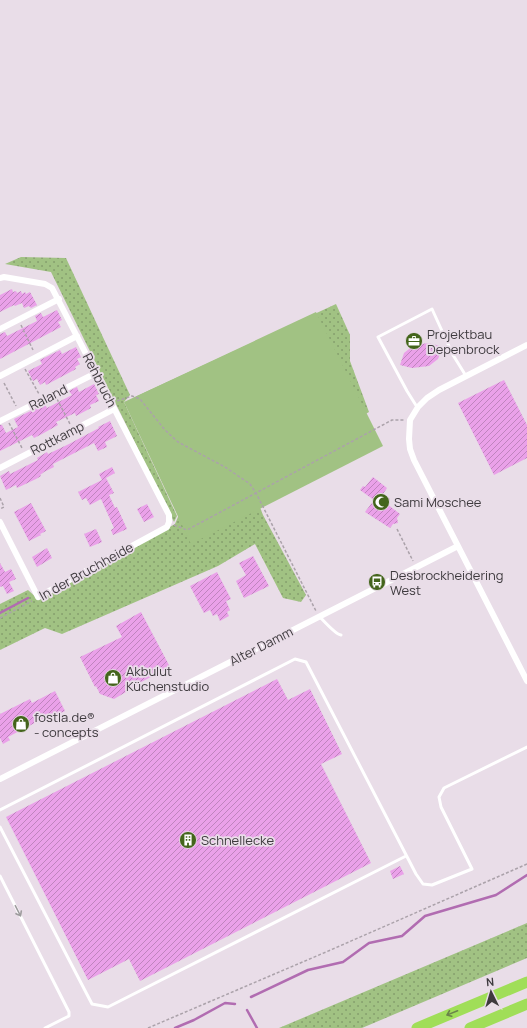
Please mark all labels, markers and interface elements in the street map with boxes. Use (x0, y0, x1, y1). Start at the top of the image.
place label: Projektbau Depenbrock (427, 325, 500, 358)
office icon: Projektbau Depenbrock (404, 331, 424, 351)
street label: Rehbruch (79, 350, 121, 410)
street label: Raland (26, 380, 70, 414)
street label: Rottkamp (27, 417, 87, 459)
mosque icon: Sami Moschee (371, 492, 391, 512)
place label: Sami Moschee (394, 493, 482, 511)
street label: In der Bruchheide (36, 538, 137, 604)
place label: Desbrockheidering West (390, 566, 504, 599)
bus stop icon: Desbrockheidering West (367, 572, 387, 592)
street label: Alter Damm (226, 622, 296, 670)
place label: Akbulut Küchenstudio (126, 662, 210, 695)
shop icon: Akbulut Küchenstudio (103, 668, 123, 688)
place label: fostla.de® - concepts (34, 708, 99, 741)
shop icon: fostla.de® - concepts (11, 714, 31, 734)
building icon: Schnellecke (178, 830, 198, 850)
place label: Schnellecke (201, 831, 274, 849)
one-way arrow (15, 904, 22, 916)
north arrow (471, 972, 511, 1012)
text: N (485, 974, 495, 989)
one-way arrow (447, 1010, 459, 1018)

